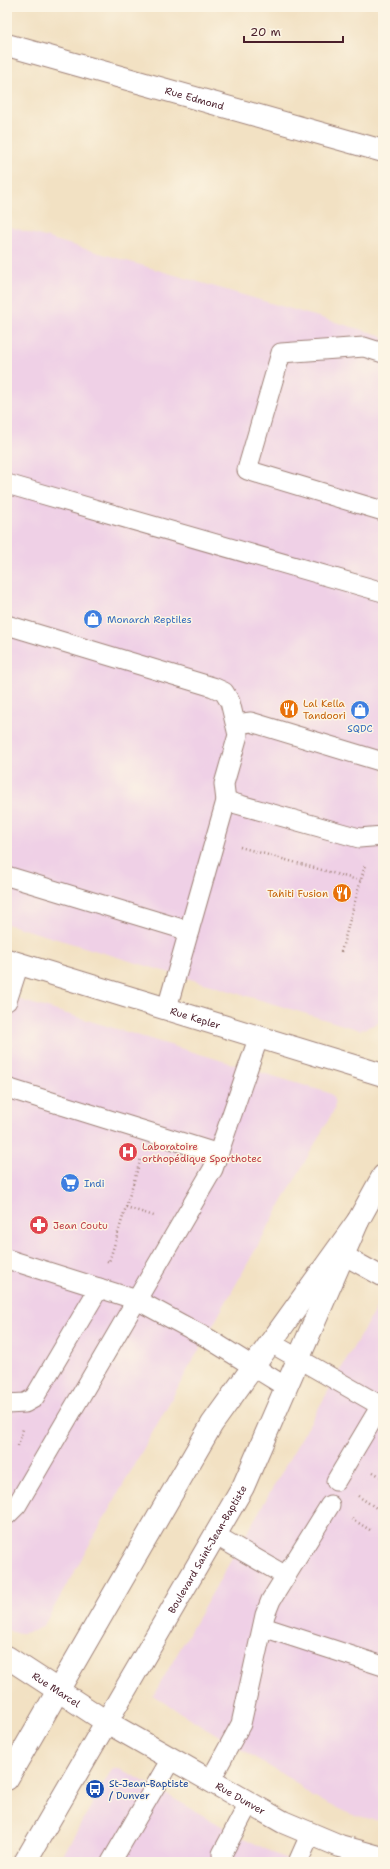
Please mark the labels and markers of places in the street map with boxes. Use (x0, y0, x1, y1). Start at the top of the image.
shop icon: Monarch Reptiles (82, 608, 104, 630)
place label: Monarch Reptiles (107, 613, 192, 626)
place label: Lal Kella Tandoori (303, 697, 346, 722)
restaurant icon: Lal Kella Tandoori (278, 698, 300, 720)
shop icon: SQDC (349, 699, 371, 721)
place label: SQDC (347, 722, 373, 735)
restaurant icon: Tahiti Fusion (331, 882, 353, 904)
place label: Tahiti Fusion (267, 887, 328, 900)
place label: Laboratoire orthopédique Sporthotec (142, 1140, 262, 1165)
hospital icon: Laboratoire orthopédique Sporthotec (117, 1141, 139, 1163)
supermarket icon: Indi (59, 1172, 81, 1194)
place label: Indi (84, 1177, 105, 1190)
pharmacy icon: Jean Coutu (28, 1214, 50, 1236)
place label: Jean Coutu (53, 1219, 108, 1232)
place label: St-Jean-Baptiste / Dunver (109, 1777, 189, 1802)
bus stop icon: St-Jean-Baptiste / Dunver (84, 1778, 106, 1800)

